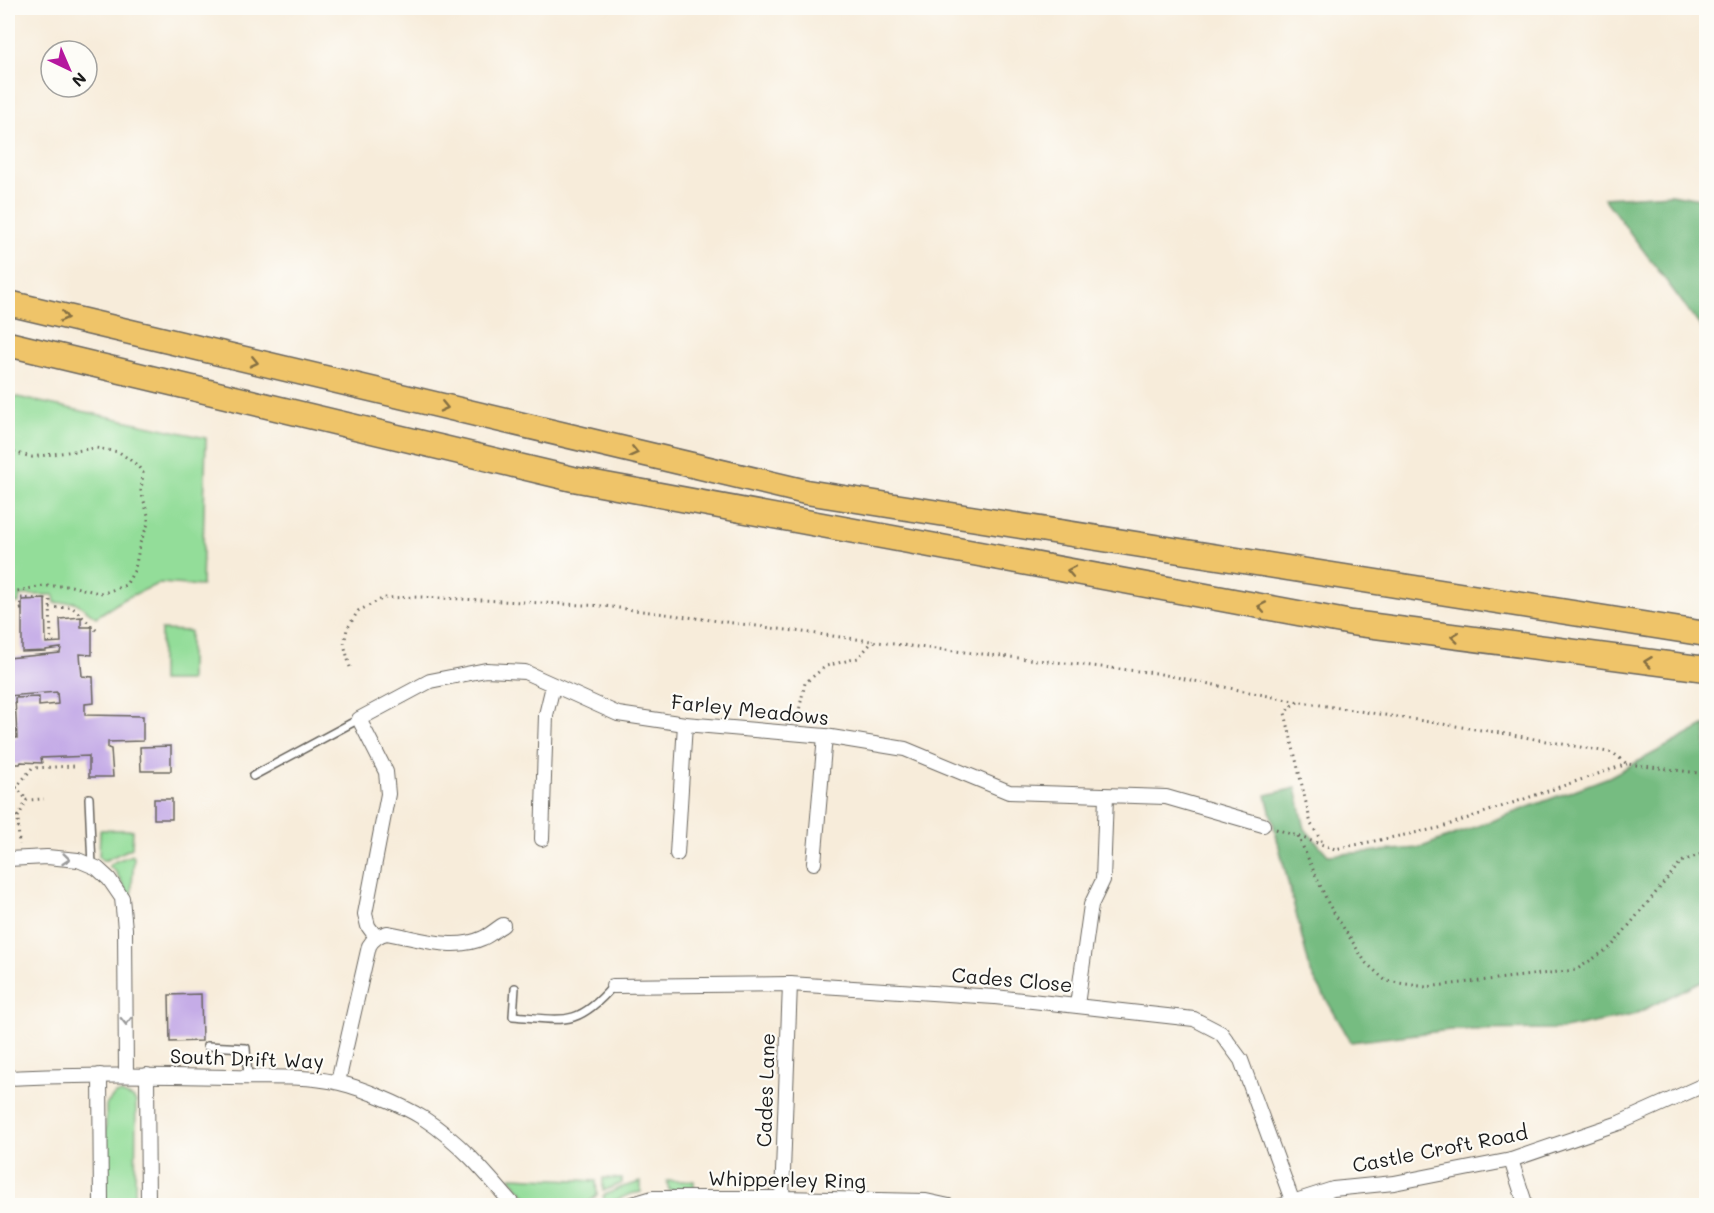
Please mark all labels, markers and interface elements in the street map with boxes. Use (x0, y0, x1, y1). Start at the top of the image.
north arrow (39, 39, 99, 99)
text: N (68, 68, 91, 92)
one-way arrow (59, 309, 69, 322)
one-way arrow (249, 354, 259, 367)
one-way arrow (439, 399, 449, 412)
one-way arrow (628, 444, 638, 457)
one-way arrow (1066, 565, 1076, 578)
one-way arrow (1258, 601, 1267, 613)
one-way arrow (1451, 631, 1460, 643)
one-way arrow (1644, 656, 1653, 668)
street label: Farley Meadows (670, 688, 830, 730)
one-way arrow (61, 852, 70, 865)
street label: Cades Close (951, 961, 1074, 997)
one-way arrow (120, 1016, 132, 1025)
street label: Cades Lane (750, 1032, 780, 1148)
street label: South Drift Way (170, 1042, 324, 1074)
street label: Castle Croft Road (1350, 1118, 1530, 1178)
street label: Whipperley Ring (708, 1165, 866, 1193)

